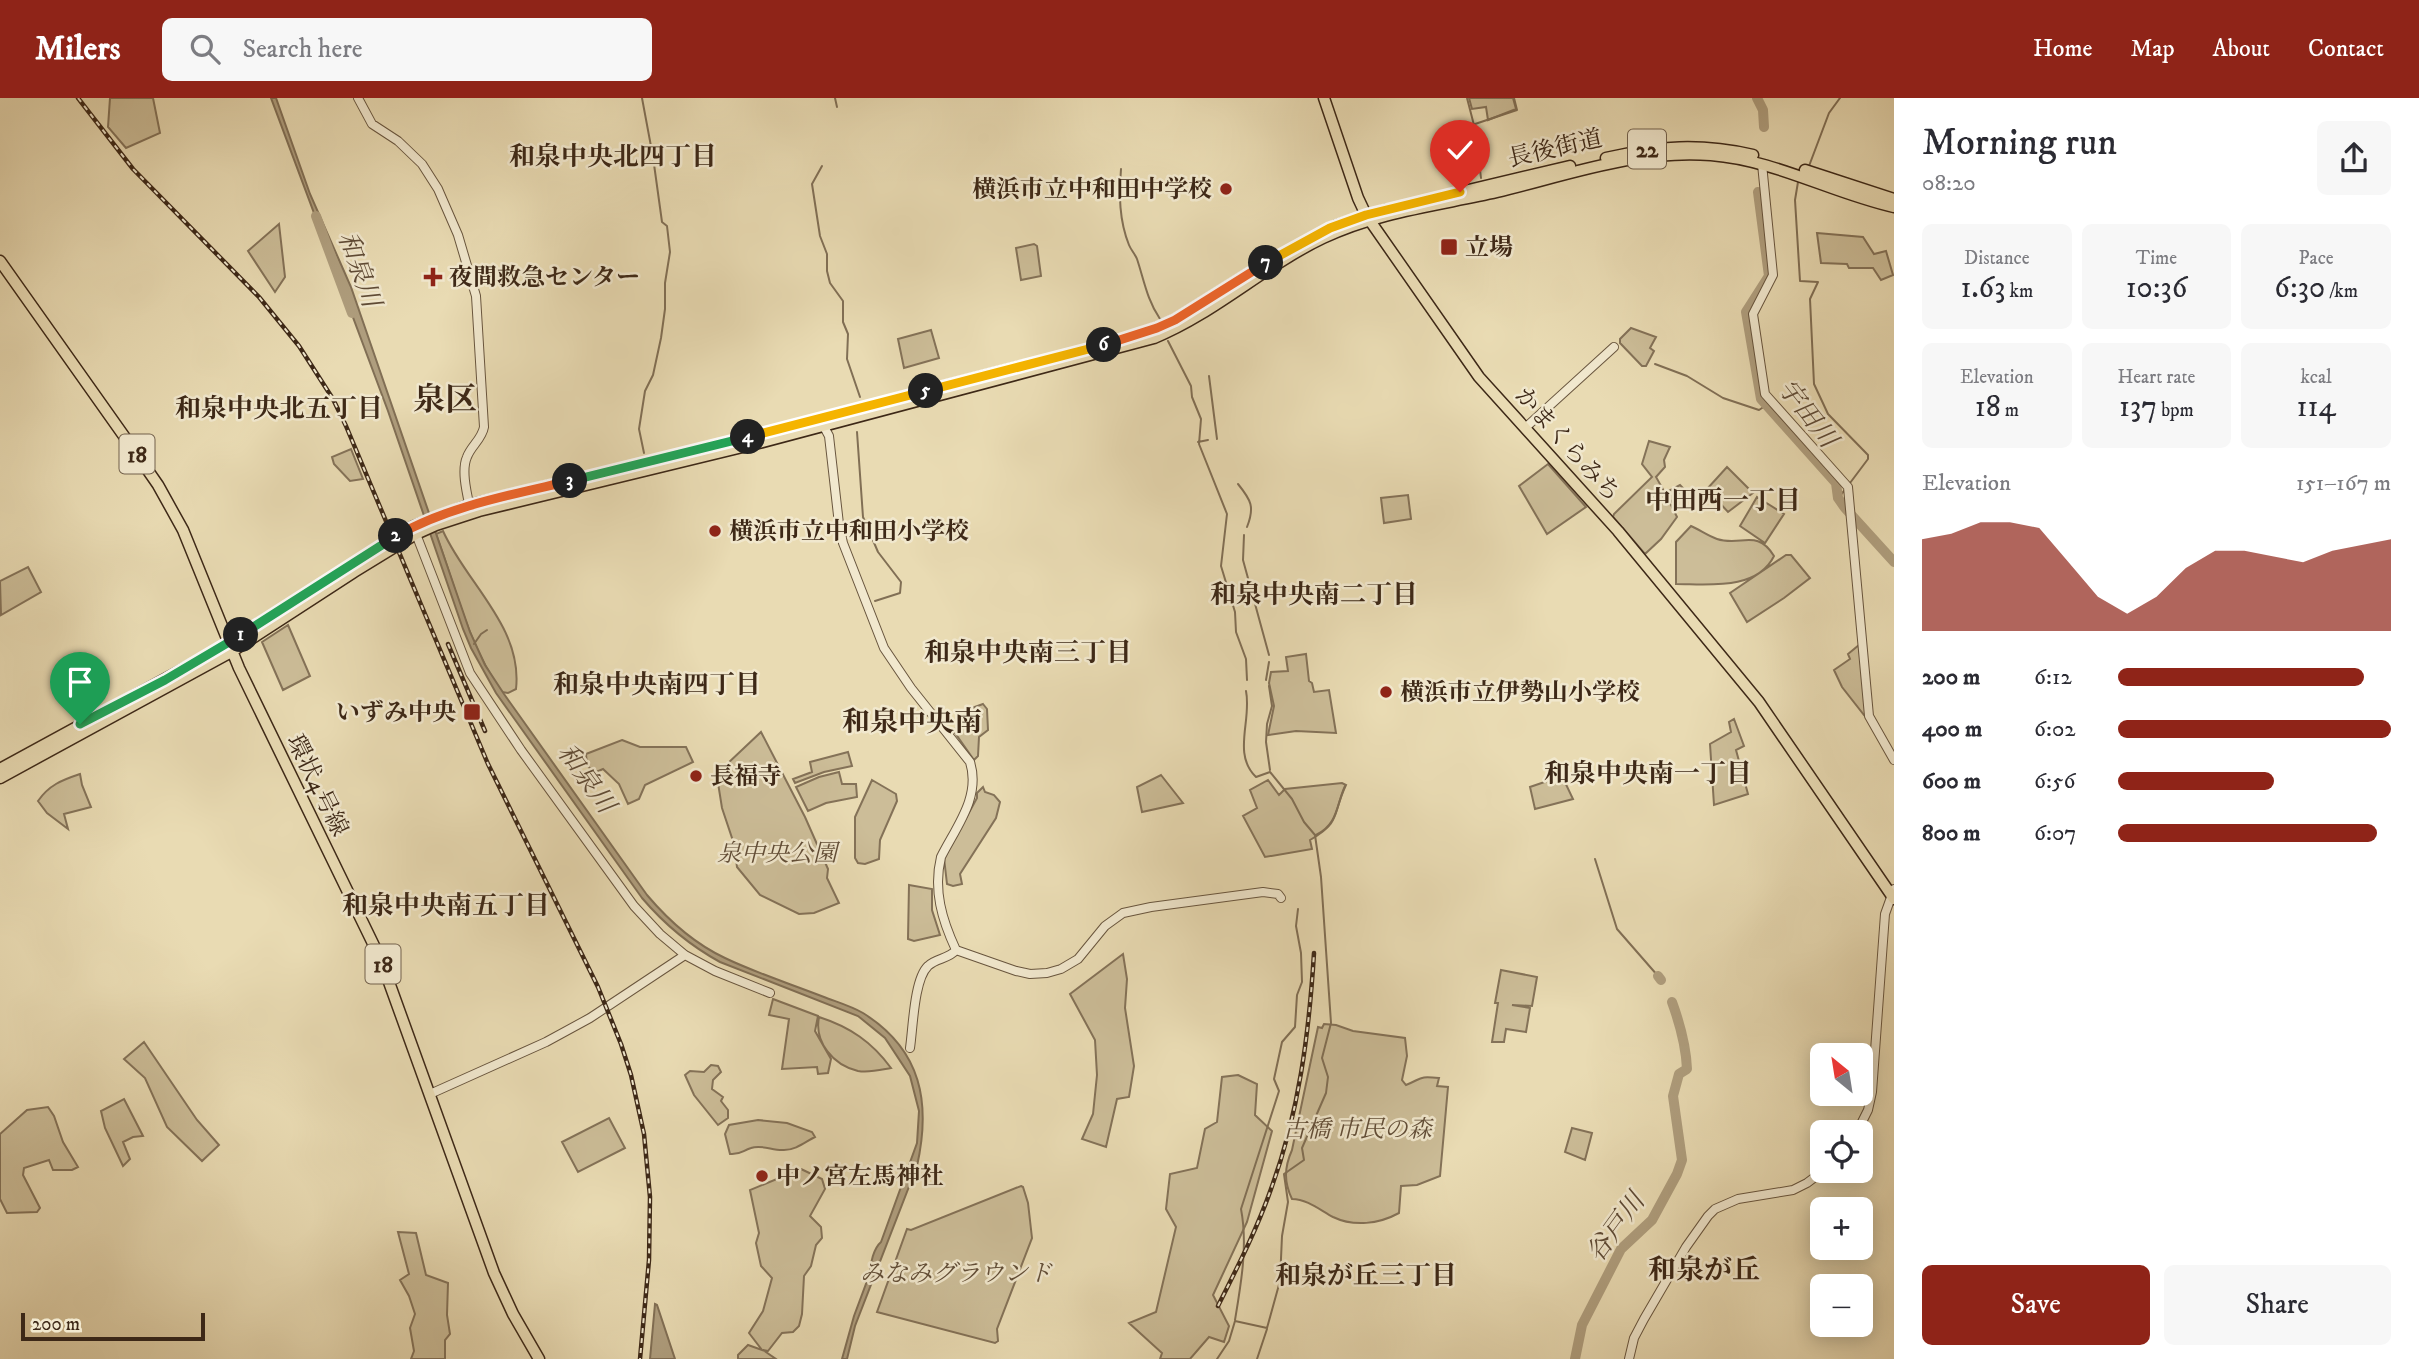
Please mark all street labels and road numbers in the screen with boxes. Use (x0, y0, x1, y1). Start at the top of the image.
street label: 長後街道 (1505, 124, 1605, 174)
road number: 22 (1628, 130, 1666, 168)
street label: かまくらみち (1508, 381, 1627, 508)
road number: 18 (120, 434, 154, 474)
street label: 環状4号線 (280, 730, 355, 841)
road number: 18 (366, 944, 400, 984)

